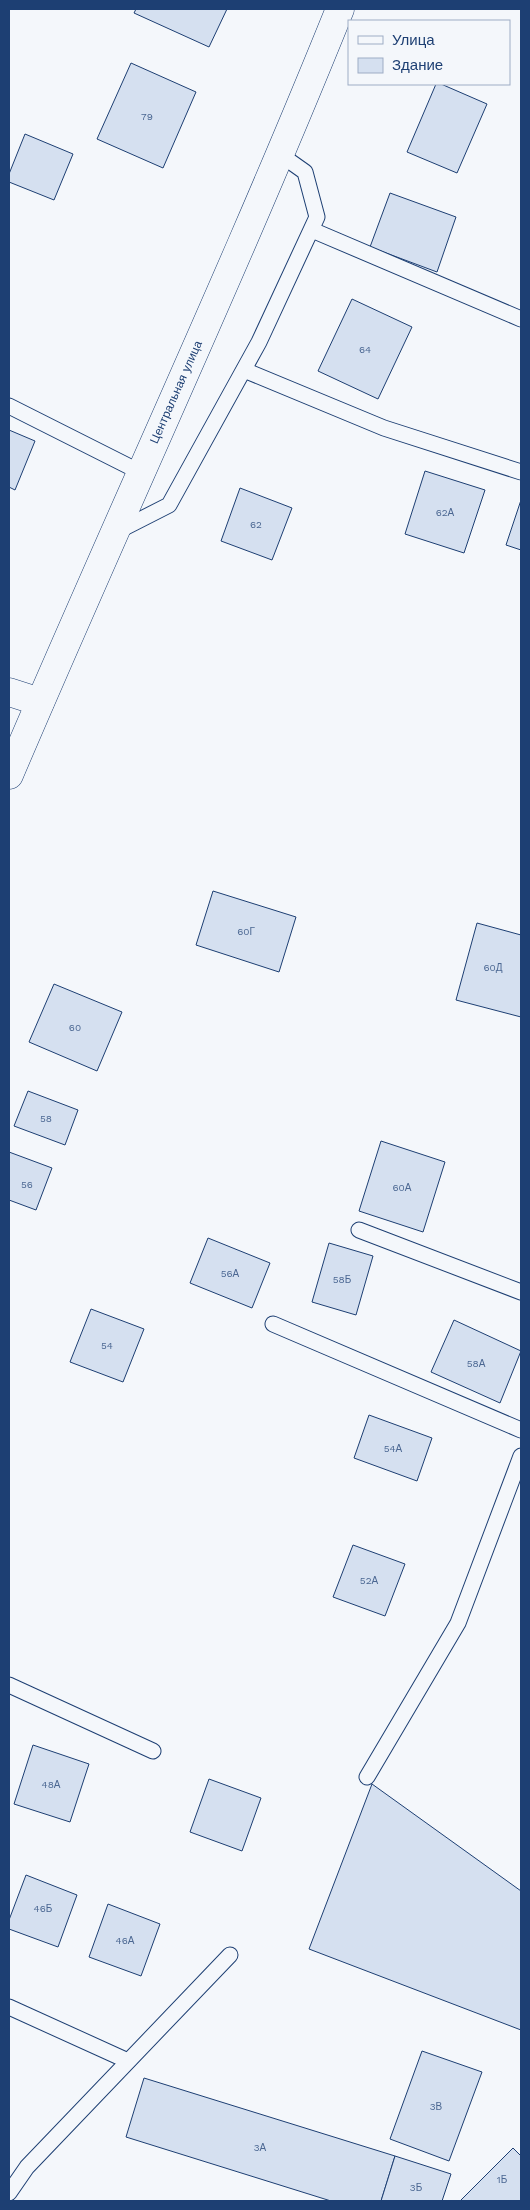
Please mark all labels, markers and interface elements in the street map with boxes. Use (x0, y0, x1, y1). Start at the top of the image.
legend (348, 20, 510, 85)
text: Улица (392, 31, 435, 49)
text: Здание (392, 56, 443, 74)
house number: 79 (141, 111, 153, 122)
street label: Центральная улица (147, 338, 205, 446)
house number: 64 (359, 344, 371, 355)
house number: 62А (436, 507, 455, 518)
house number: 62 (250, 519, 262, 530)
house number: 60Г (237, 926, 255, 937)
house number: 60Д (483, 962, 503, 973)
house number: 60 (69, 1022, 81, 1033)
house number: 58 (40, 1113, 52, 1124)
house number: 56 (21, 1179, 33, 1190)
house number: 60А (393, 1182, 412, 1193)
house number: 56А (221, 1268, 240, 1279)
house number: 58Б (333, 1274, 352, 1285)
house number: 54 (101, 1340, 113, 1351)
house number: 58А (467, 1358, 486, 1369)
house number: 54А (384, 1443, 403, 1454)
house number: 52А (360, 1575, 378, 1586)
house number: 48А (42, 1779, 61, 1790)
house number: 46Б (34, 1903, 53, 1914)
house number: 46А (116, 1935, 135, 1946)
house number: 3В (430, 2101, 443, 2112)
house number: 3А (254, 2142, 267, 2153)
house number: 1Б (497, 2174, 508, 2185)
house number: 3Б (410, 2182, 423, 2193)

